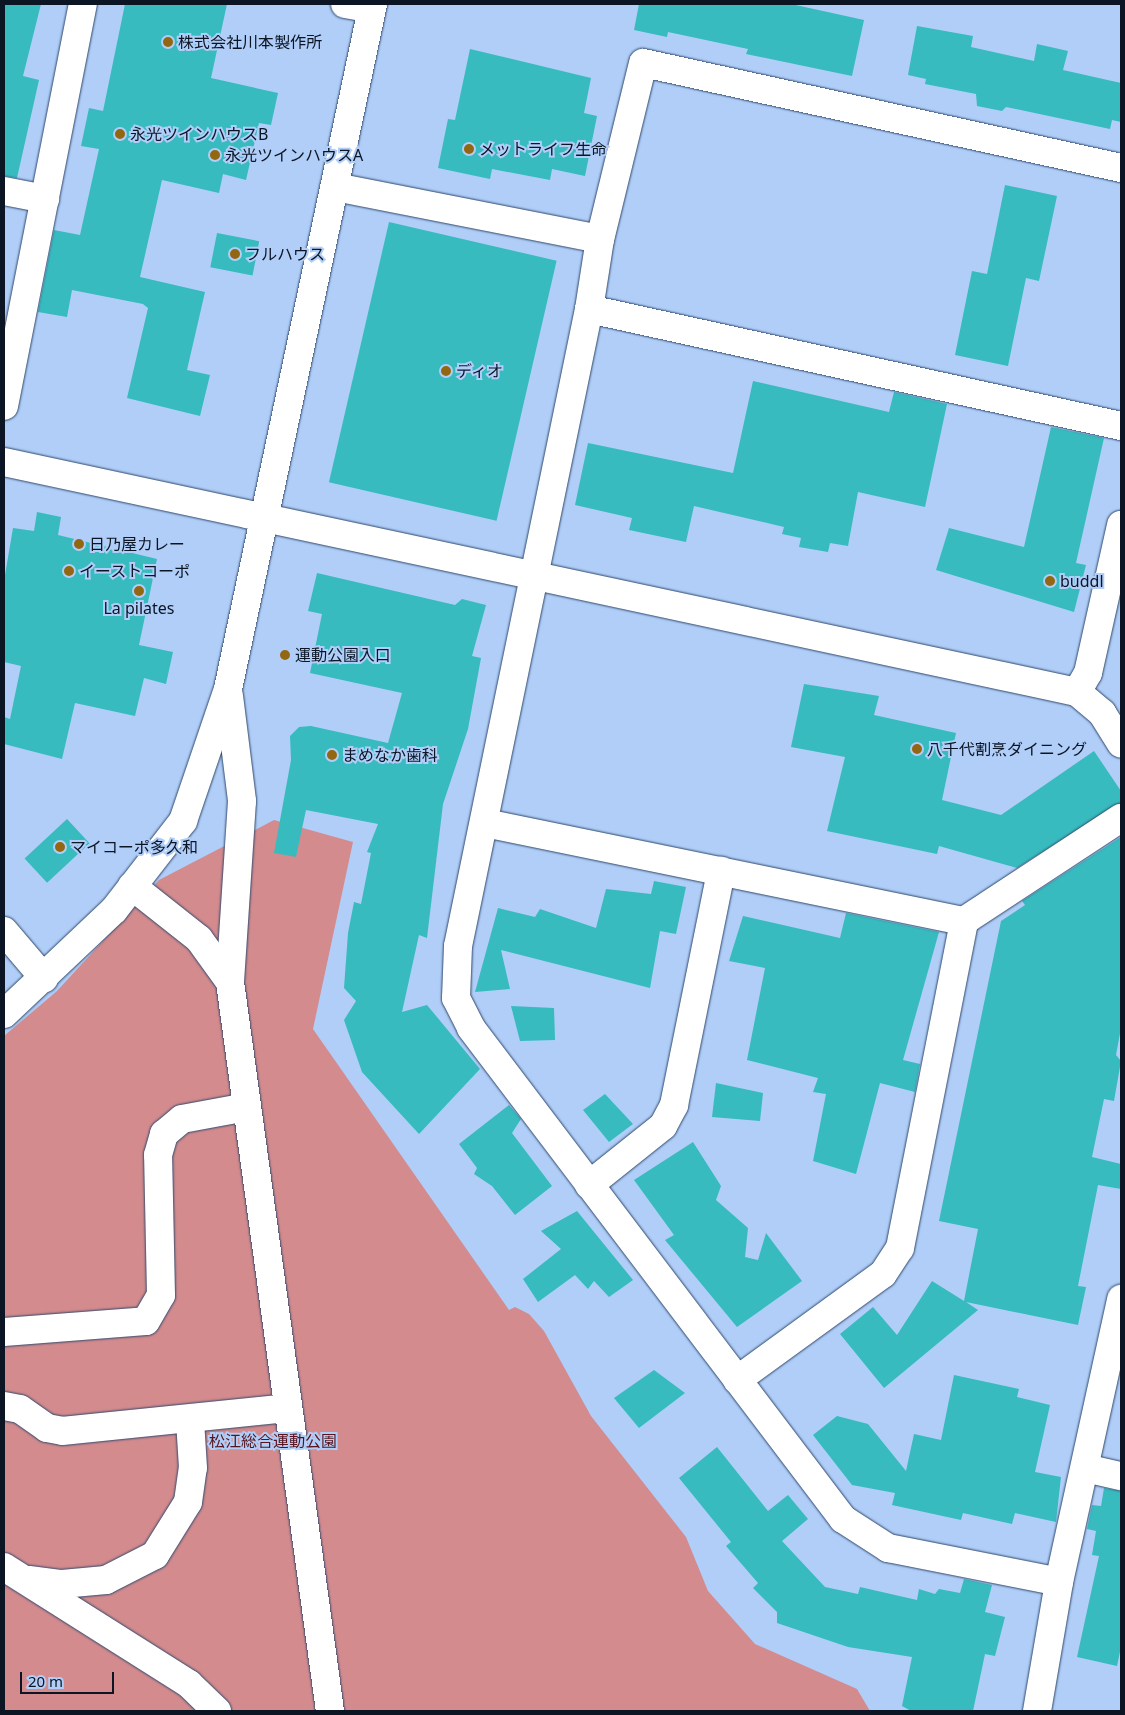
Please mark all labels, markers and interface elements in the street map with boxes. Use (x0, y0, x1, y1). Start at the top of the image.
place label: 株式会社川本製作所 (178, 32, 322, 52)
marker: 株式会社川本製作所 (162, 36, 174, 48)
place label: 永光ツインハウスB (130, 124, 268, 144)
marker: 永光ツインハウスB (114, 128, 126, 140)
place label: メットライフ生命 (479, 139, 607, 159)
marker: メットライフ生命 (463, 143, 475, 155)
place label: 永光ツインハウスA (225, 145, 363, 165)
marker: 永光ツインハウスA (209, 149, 221, 161)
place label: フルハウス (245, 244, 325, 264)
marker: フルハウス (229, 248, 241, 260)
place label: ディオ (456, 361, 504, 381)
marker: ディオ (440, 365, 452, 377)
place label: 日乃屋カレー (89, 534, 185, 554)
marker: 日乃屋カレー (73, 538, 85, 550)
place label: イーストコーポ (79, 561, 191, 581)
marker: イーストコーポ (63, 565, 75, 577)
place label: buddl (1060, 571, 1104, 591)
marker: buddl (1044, 575, 1056, 587)
marker: La pilates (133, 585, 145, 597)
place label: La pilates (103, 598, 175, 618)
place label: 運動公園入口 (295, 645, 391, 665)
marker: 運動公園入口 (279, 649, 291, 661)
place label: 八千代割烹ダイニング (927, 739, 1087, 759)
marker: 八千代割烹ダイニング (911, 743, 923, 755)
place label: まめなか歯科 (342, 745, 438, 765)
marker: まめなか歯科 (326, 749, 338, 761)
place label: マイコーポ多久和 (70, 837, 198, 857)
marker: マイコーポ多久和 (54, 841, 66, 853)
park label: 松江総合運動公園 (209, 1431, 337, 1451)
scale bar (22, 1662, 116, 1694)
text: 20 m (28, 1671, 63, 1691)

